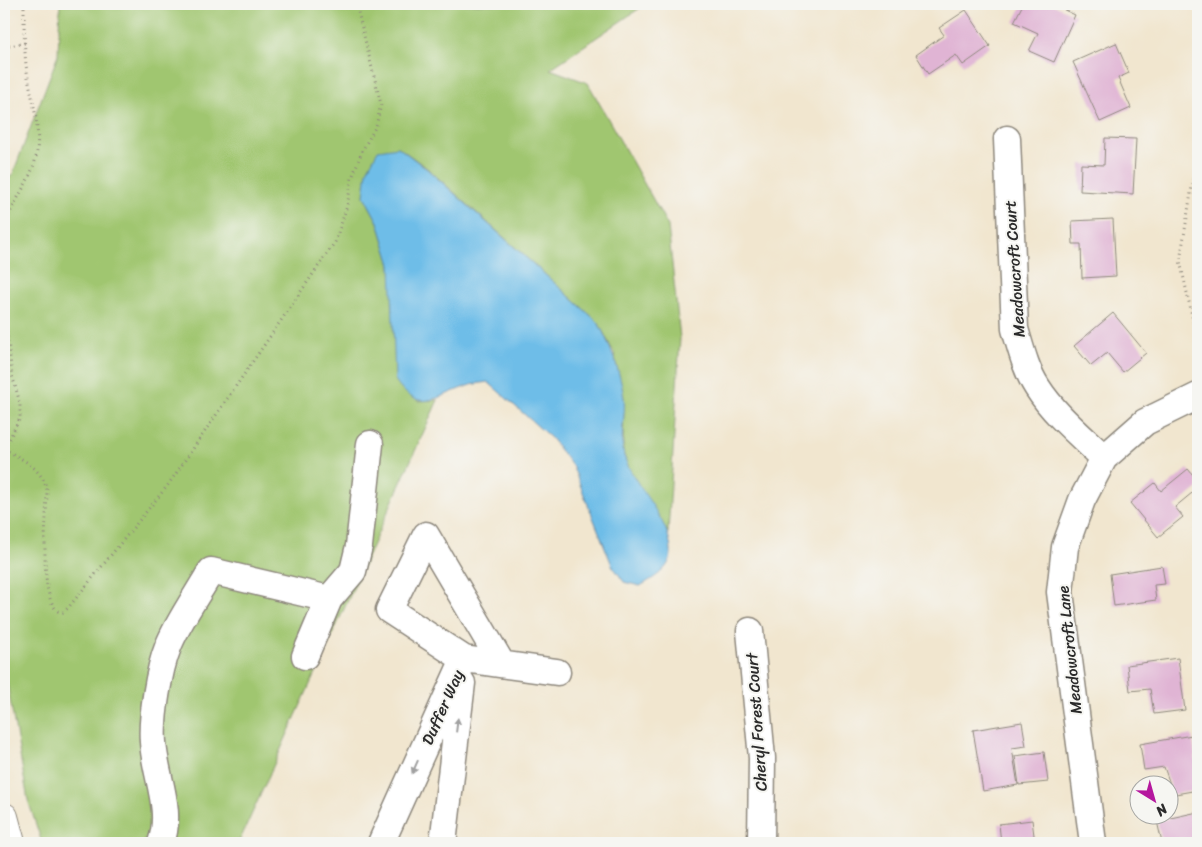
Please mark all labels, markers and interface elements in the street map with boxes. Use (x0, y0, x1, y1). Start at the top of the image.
street label: Meadowcroft Court (995, 199, 1034, 338)
street label: Meadowcroft Lane (1048, 584, 1091, 716)
street label: Cheryl Forest Court (737, 651, 776, 792)
street label: Duffer Way (413, 664, 472, 750)
one-way arrow (453, 717, 461, 733)
one-way arrow (411, 760, 419, 774)
north arrow (1130, 774, 1180, 824)
text: N (1150, 796, 1174, 823)

